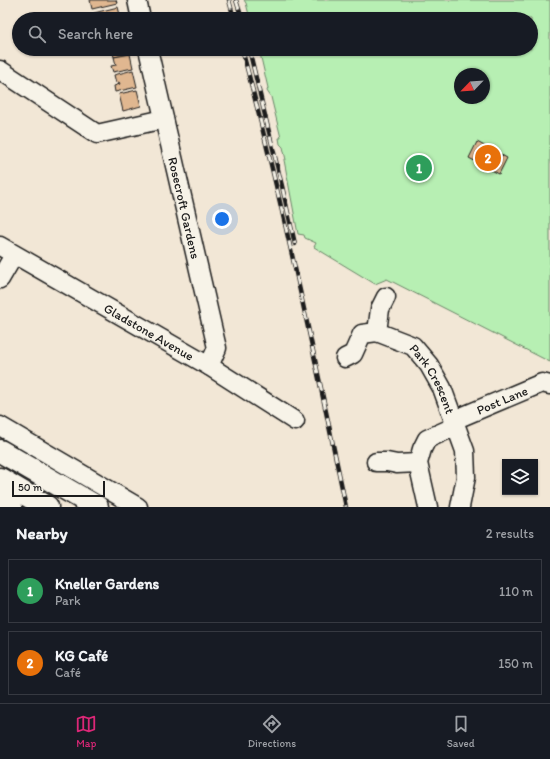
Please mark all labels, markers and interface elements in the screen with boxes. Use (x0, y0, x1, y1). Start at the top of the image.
search box (12, 12, 538, 56)
icon: search (26, 23, 48, 45)
text: Search here (58, 25, 133, 43)
north arrow (454, 68, 490, 104)
pin: 2 (475, 143, 501, 173)
pin: 1 (406, 153, 432, 183)
street label: Rosecroft Gardens (165, 156, 203, 260)
your location (212, 209, 232, 229)
street label: Gladstone Avenue (101, 300, 197, 364)
street label: Park Crescent (407, 341, 458, 416)
street label: Post Lane (474, 383, 530, 418)
map controls (502, 459, 538, 495)
button: layers (502, 459, 538, 495)
scale bar (12, 479, 105, 498)
text: 50 m (18, 481, 42, 494)
text: Nearby (16, 523, 68, 543)
text: 2 results (486, 526, 534, 541)
text: Kneller Gardens (55, 575, 159, 593)
text: 1 (27, 584, 33, 599)
text: 110 m (499, 584, 533, 599)
text: Park (55, 593, 81, 608)
text: KG Café (55, 647, 108, 665)
text: 2 (27, 656, 33, 671)
text: 150 m (498, 656, 533, 671)
text: Café (55, 665, 81, 680)
tab: Map (75, 713, 97, 750)
tab: Directions (248, 713, 296, 750)
tab: Saved (447, 713, 475, 750)

